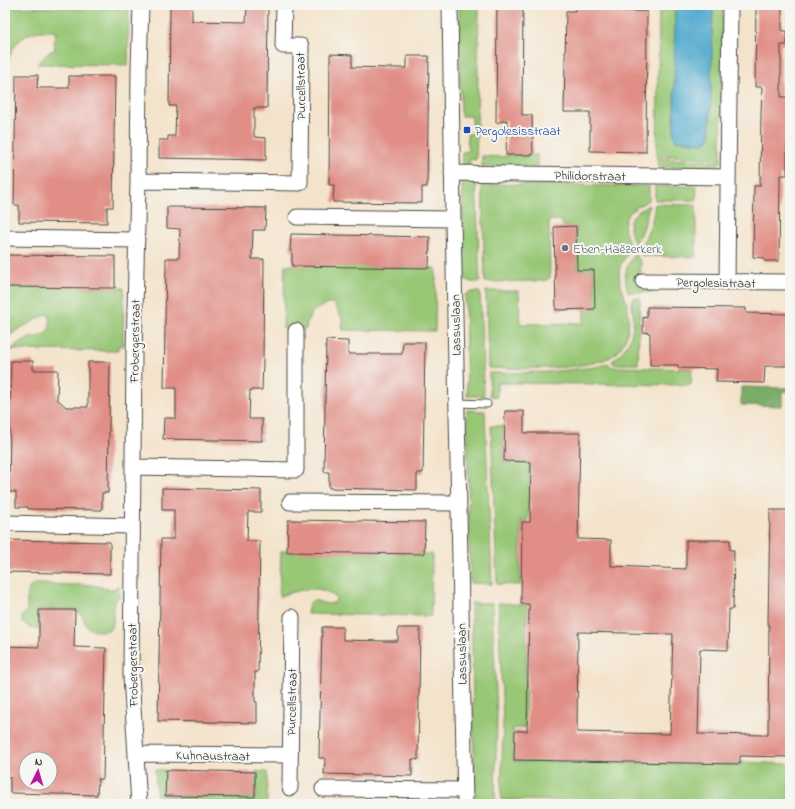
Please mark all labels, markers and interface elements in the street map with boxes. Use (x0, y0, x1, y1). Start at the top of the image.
street label: Purcellstraat (291, 51, 312, 120)
place label: Pergolesisstraat (475, 122, 561, 142)
marker: Pergolesisstraat (462, 125, 472, 135)
street label: Philidorstraat (554, 166, 626, 187)
place label: Eben-Haëzerkerk (573, 240, 662, 259)
marker: Eben-Haëzerkerk (560, 243, 570, 253)
street label: Pergolesistraat (676, 273, 756, 295)
street label: Lassuslaan (446, 294, 467, 356)
street label: Frobergerstraat (125, 298, 147, 384)
street label: Frobergerstraat (123, 622, 145, 708)
street label: Lassuslaan (452, 623, 473, 685)
street label: Purcellstraat (282, 667, 303, 736)
street label: Kuhnaustraat (176, 746, 251, 767)
north arrow (18, 751, 58, 791)
text: N (34, 754, 43, 770)

